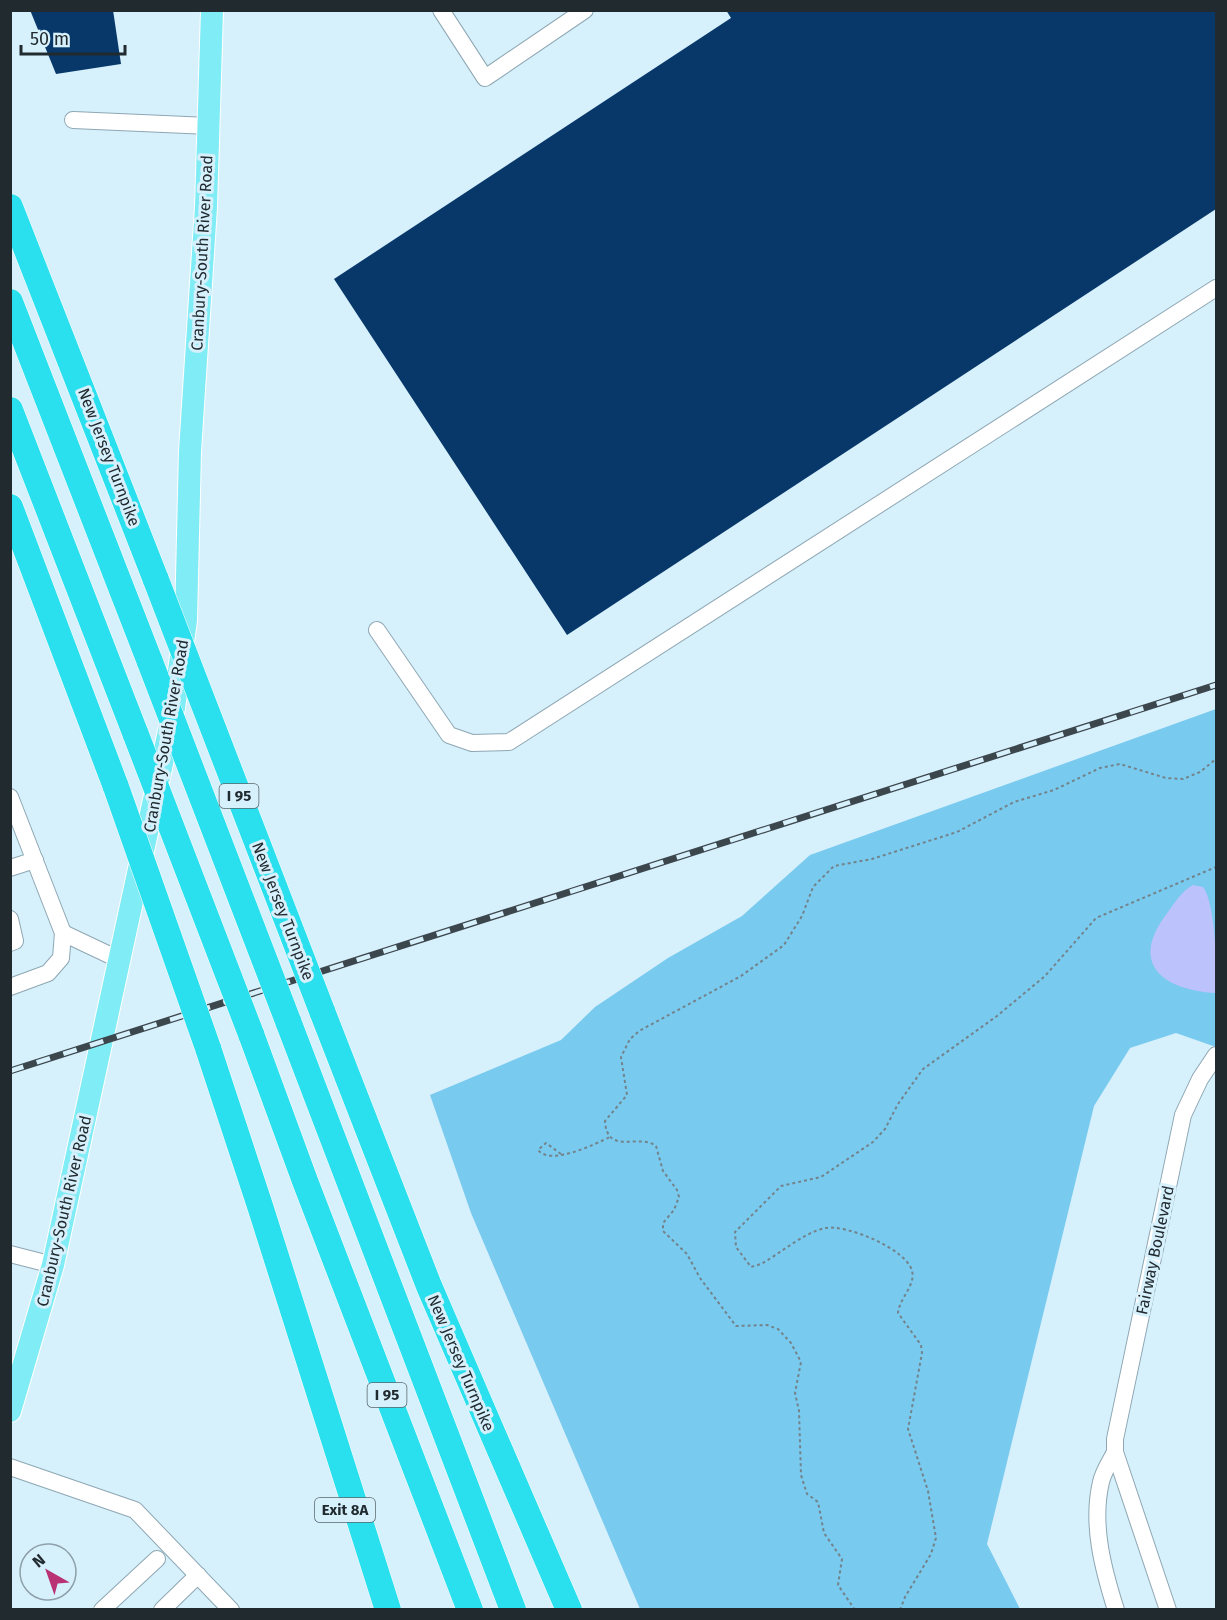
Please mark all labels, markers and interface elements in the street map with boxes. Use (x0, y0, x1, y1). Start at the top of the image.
scale bar (21, 18, 124, 56)
text: 50 m (30, 28, 69, 50)
street label: Cranbury-South River Road (187, 155, 217, 351)
street label: New Jersey Turnpike (74, 385, 144, 529)
street label: Cranbury-South River Road (140, 638, 192, 834)
road number: I 95 (220, 784, 258, 808)
street label: New Jersey Turnpike (248, 839, 318, 983)
street label: Cranbury-South River Road (33, 1114, 95, 1308)
street label: Fairway Boulevard (1132, 1184, 1178, 1316)
street label: New Jersey Turnpike (424, 1292, 498, 1434)
road number: I 95 (368, 1383, 406, 1407)
road number: Exit 8A (315, 1498, 375, 1522)
north arrow (18, 1542, 78, 1602)
text: N (29, 1550, 49, 1572)

